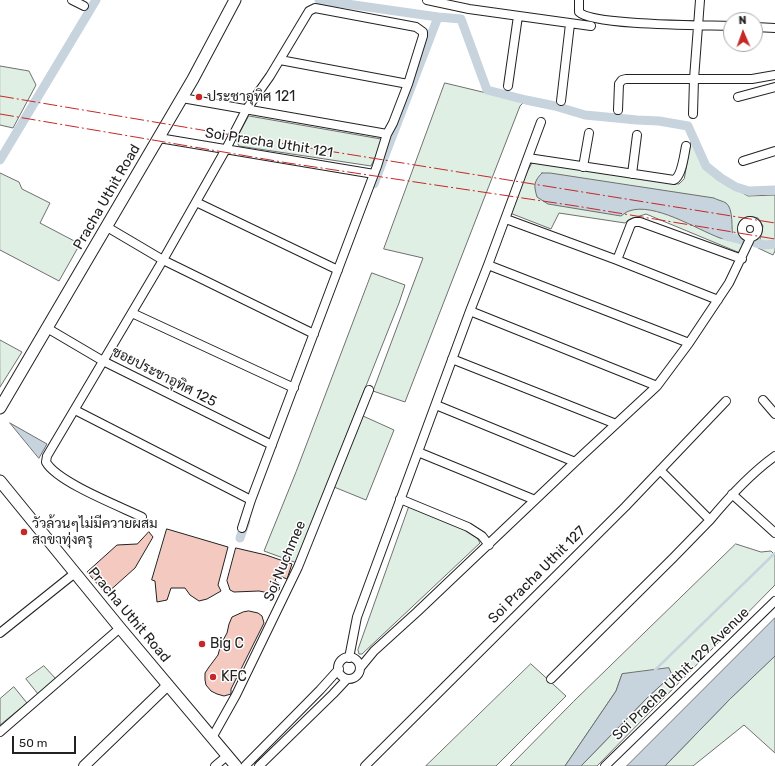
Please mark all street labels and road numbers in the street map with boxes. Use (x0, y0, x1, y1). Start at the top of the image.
street label: Soi Pracha Uthit 121 (204, 125, 334, 161)
street label: Pracha Uthit Road (70, 141, 144, 253)
street label: ซอยประชาอุทิศ 125 (109, 343, 219, 411)
street label: Soi Nuchmee (260, 518, 310, 604)
street label: Soi Pracha Uthit 127 (485, 523, 589, 627)
street label: Pracha Uthit Road (84, 564, 174, 666)
street label: Soi Pracha Uthit 129 Avenue (609, 604, 753, 744)

